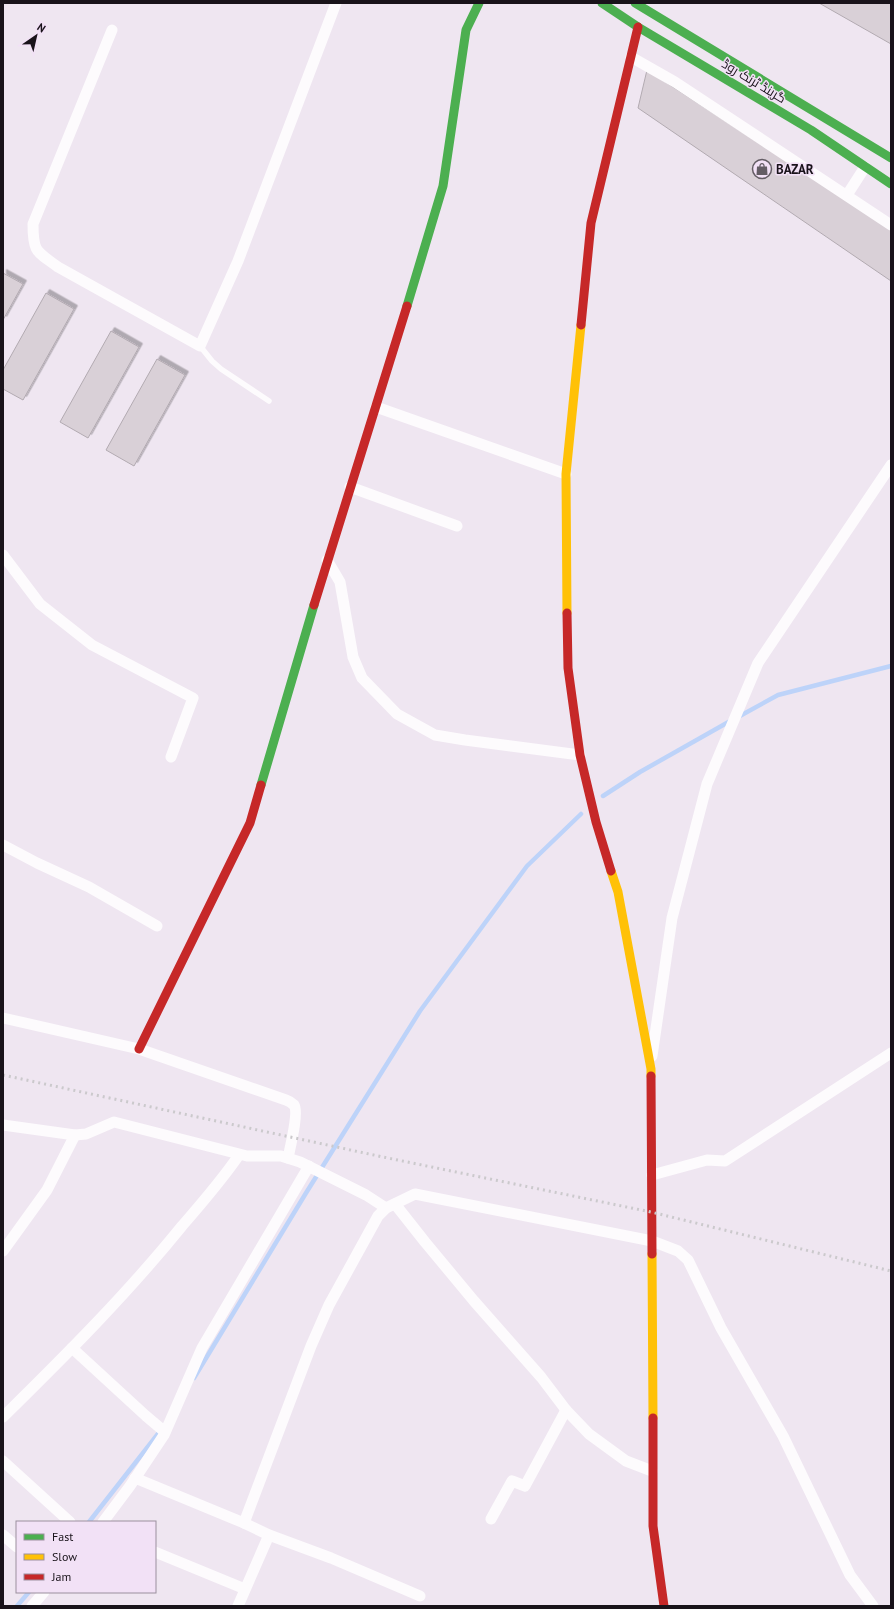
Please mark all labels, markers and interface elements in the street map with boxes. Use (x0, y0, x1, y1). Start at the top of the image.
north arrow (16, 16, 56, 56)
text: N (35, 20, 49, 36)
street label: گرینڈ ٹرنک روڈ (719, 55, 789, 107)
shop icon: BAZAR (751, 158, 773, 180)
place label: BAZAR (776, 161, 814, 178)
legend (16, 1521, 156, 1593)
text: Fast (52, 1529, 73, 1544)
text: Slow (52, 1549, 77, 1564)
text: Jam (51, 1569, 71, 1584)

